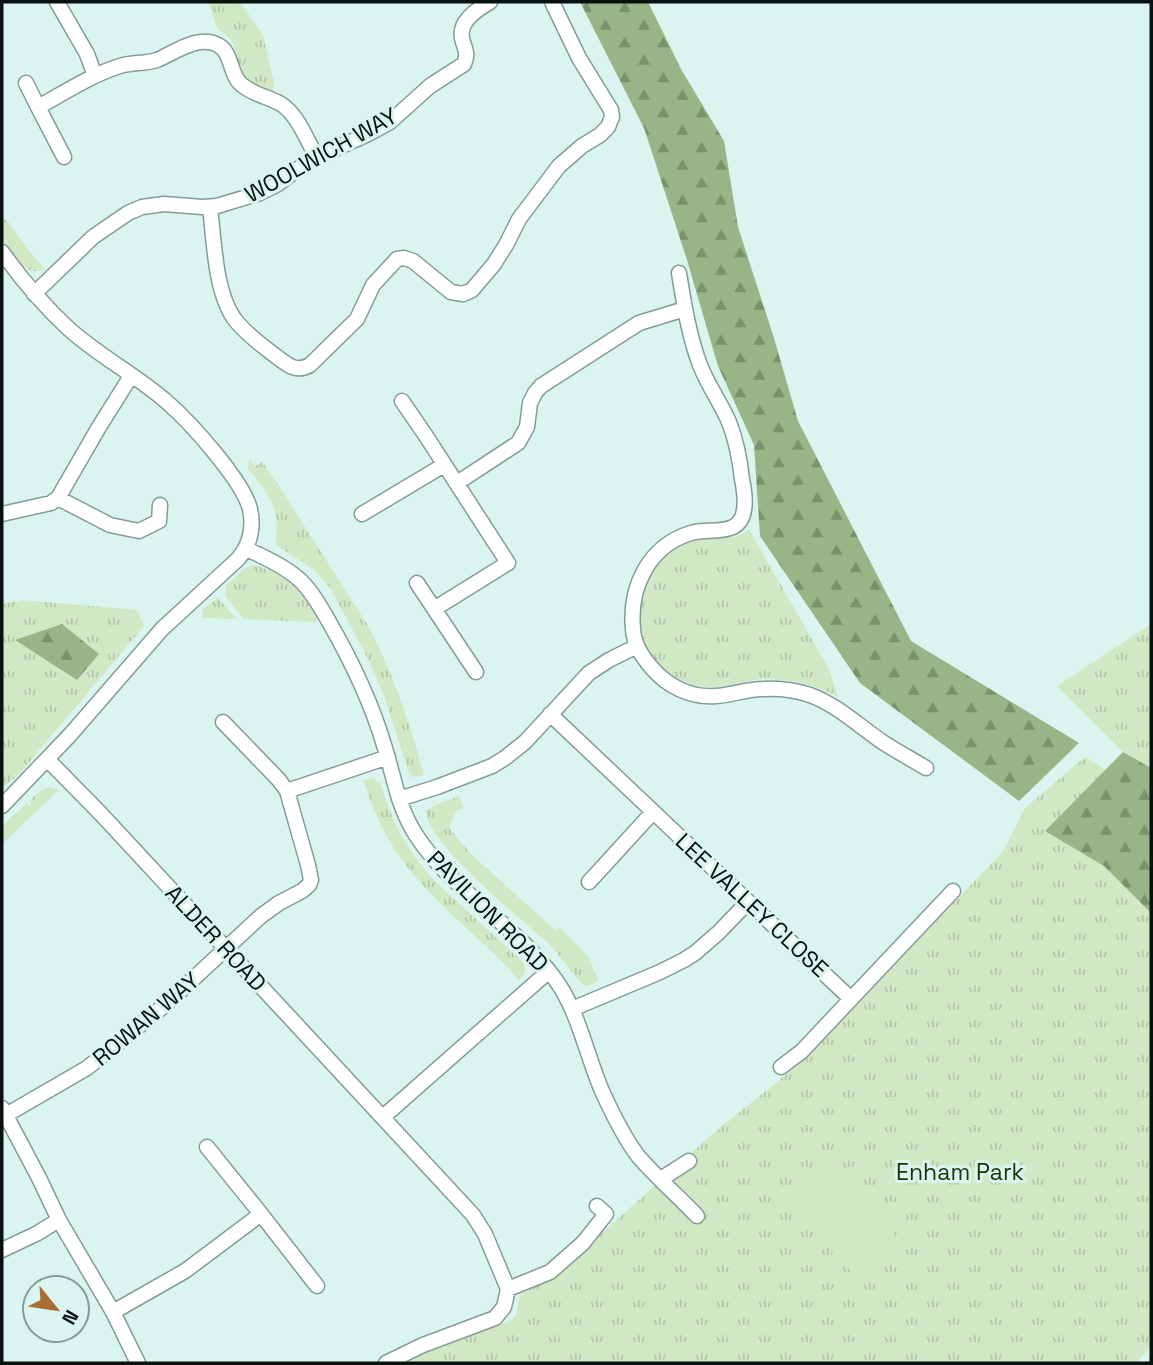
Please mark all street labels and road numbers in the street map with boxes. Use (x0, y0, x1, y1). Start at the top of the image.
street label: WOOLWICH WAY (239, 101, 403, 209)
street label: LEE VALLEY CLOSE (669, 826, 835, 984)
street label: PAVILION ROAD (421, 844, 555, 978)
street label: ALDER ROAD (159, 878, 273, 998)
street label: ROWAN WAY (86, 965, 206, 1073)

